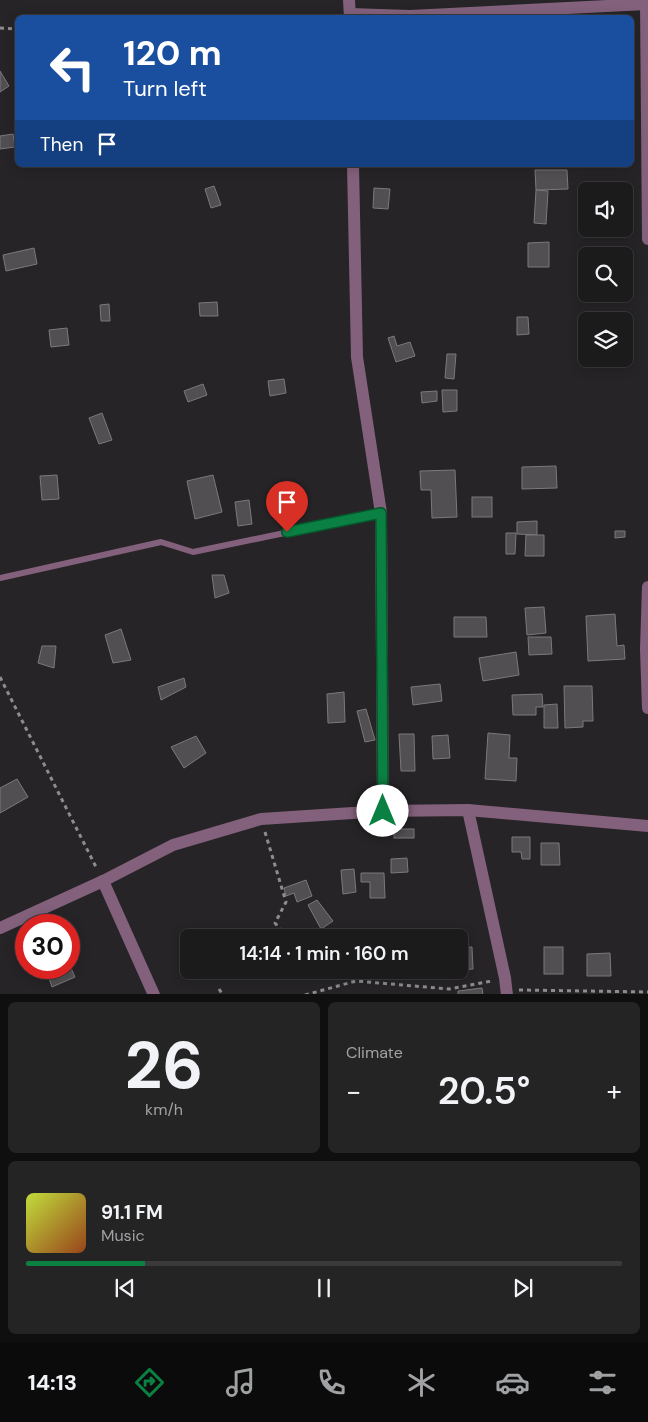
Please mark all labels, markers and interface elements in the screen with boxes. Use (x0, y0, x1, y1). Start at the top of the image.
text: 120 m (123, 30, 222, 76)
icon: left (40, 35, 105, 100)
text: Turn left (123, 74, 207, 103)
icon: arrive (93, 130, 121, 158)
text: Then (40, 132, 83, 157)
map controls (578, 182, 633, 367)
button: sound (578, 182, 633, 237)
button: search (578, 247, 633, 302)
button: layers (578, 312, 633, 367)
pin (266, 481, 308, 532)
icon: arrive (273, 488, 301, 516)
position arrow (356, 784, 408, 836)
speed limit sign: 30 (15, 914, 80, 979)
text: 14:14 · 1 min · 160 m (240, 941, 409, 966)
text: 26 (125, 1024, 203, 1108)
text: Climate (346, 1042, 403, 1063)
text: 20.5° (438, 1066, 530, 1116)
text: − (346, 1073, 361, 1110)
text: + (607, 1073, 622, 1110)
text: km/h (145, 1099, 183, 1120)
text: 91.1 FM (101, 1200, 163, 1225)
text: Music (101, 1225, 145, 1246)
icon: previous (111, 1274, 139, 1302)
icon: pause (310, 1274, 338, 1302)
icon: next (509, 1274, 537, 1302)
icon: directions (132, 1365, 167, 1400)
icon: music (223, 1365, 258, 1400)
icon: phone (314, 1365, 349, 1400)
icon: climate (404, 1365, 439, 1400)
icon: car (495, 1365, 530, 1400)
icon: filters (585, 1365, 620, 1400)
text: 14:13 (28, 1368, 77, 1397)

